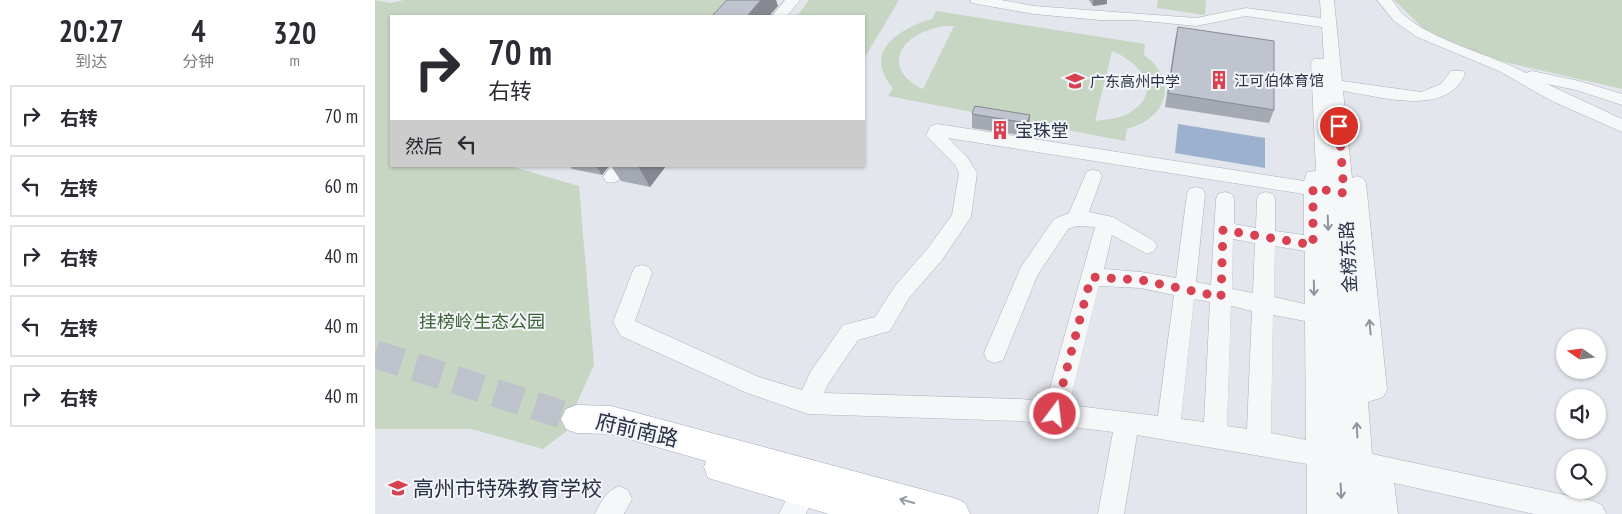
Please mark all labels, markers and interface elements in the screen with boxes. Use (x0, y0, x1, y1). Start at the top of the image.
text: 20:27 (59, 11, 124, 50)
text: 4 (191, 11, 206, 50)
text: 320 (273, 13, 316, 52)
text: 70 m (488, 29, 552, 75)
icon: right (405, 35, 470, 100)
text: m (290, 50, 300, 70)
text: 到达 (75, 51, 107, 71)
text: 分钟 (182, 51, 214, 71)
building icon: 江可伯体育馆 (1208, 69, 1230, 91)
school or university icon: 广东高州中学 (1064, 70, 1086, 92)
place label: 江可伯体育馆 (1234, 71, 1324, 90)
place label: 广东高州中学 (1090, 72, 1180, 91)
text: 右转 (488, 77, 532, 105)
icon: right (17, 102, 45, 130)
text: 70 m (325, 104, 358, 128)
pin (1318, 105, 1360, 147)
text: 右转 (60, 106, 98, 130)
icon: arrive (1325, 112, 1353, 140)
building icon: 宝珠堂 (989, 119, 1011, 141)
place label: 宝珠堂 (1015, 119, 1069, 142)
icon: left (453, 130, 481, 158)
text: 然后 (405, 134, 443, 158)
icon: left (17, 172, 45, 200)
text: 60 m (325, 174, 358, 198)
text: 左转 (60, 176, 98, 200)
one-way arrow (1323, 215, 1333, 231)
street label: 金榜东路 (1335, 220, 1361, 294)
icon: right (17, 242, 45, 270)
text: 40 m (325, 244, 358, 268)
text: 右转 (60, 246, 98, 270)
one-way arrow (1309, 280, 1319, 296)
park label: 挂榜岭生态公园 (419, 310, 545, 333)
icon: left (17, 312, 45, 340)
text: 40 m (325, 314, 358, 338)
text: 左转 (60, 316, 98, 340)
one-way arrow (1365, 319, 1375, 335)
north arrow (1556, 329, 1606, 379)
map controls (1556, 329, 1606, 499)
icon: right (17, 382, 45, 410)
text: 40 m (325, 384, 358, 408)
text: 右转 (60, 386, 98, 410)
position arrow (1028, 387, 1080, 439)
button: sound (1556, 389, 1606, 439)
street label: 府前南路 (593, 407, 681, 453)
one-way arrow (1352, 423, 1362, 439)
button: search (1556, 449, 1606, 499)
place label: 高州市特殊教育学校 (413, 475, 602, 502)
school or university icon: 高州市特殊教育学校 (387, 477, 409, 499)
one-way arrow (1337, 482, 1346, 498)
one-way arrow (899, 496, 915, 505)

